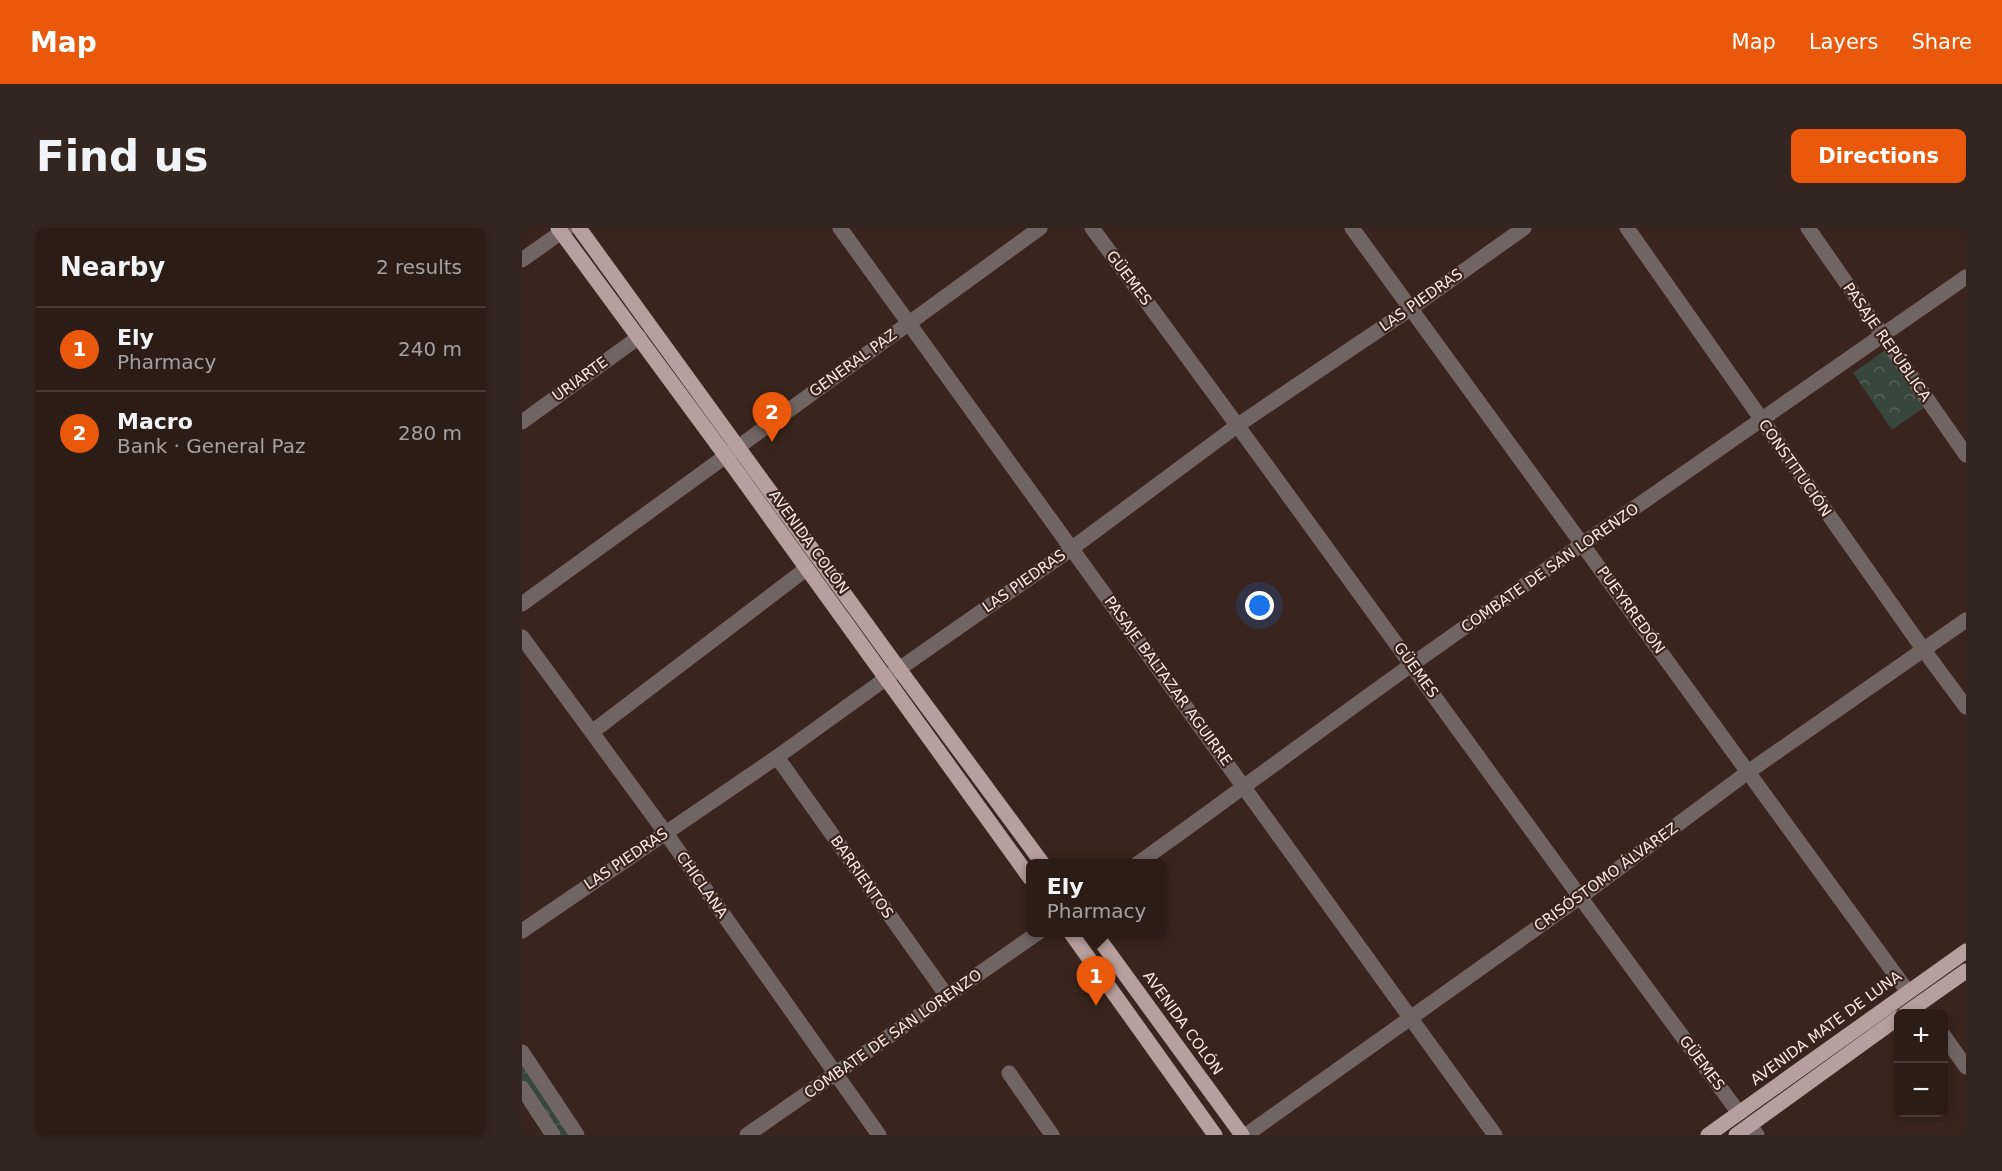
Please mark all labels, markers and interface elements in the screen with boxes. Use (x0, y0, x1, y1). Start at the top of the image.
text: Map (30, 26, 97, 59)
text: Map (1732, 30, 1776, 54)
text: Layers (1809, 30, 1878, 54)
text: Share (1911, 30, 1972, 54)
button: Directions (1791, 129, 1966, 183)
text: Find us (36, 132, 209, 181)
street label: GÜEMES (1103, 246, 1156, 309)
text: Nearby (60, 252, 165, 282)
text: 2 results (376, 255, 462, 279)
street label: LAS PIEDRAS (1376, 265, 1466, 335)
street label: PASAJE REPÚBLICA (1839, 279, 1936, 405)
text: Ely (117, 325, 154, 350)
street label: GENERAL PAZ (806, 325, 900, 401)
text: 1 (73, 337, 86, 361)
text: 240 m (398, 337, 462, 361)
text: Pharmacy (117, 350, 216, 374)
street label: URIARTE (549, 353, 611, 405)
pin: 2 (752, 392, 792, 442)
text: Macro (117, 409, 193, 434)
street label: CONSTITUCIÓN (1755, 415, 1836, 520)
text: 2 (73, 421, 86, 445)
text: 280 m (398, 421, 462, 445)
text: Bank · General Paz (117, 434, 305, 458)
street label: AVENIDA COLÓN (765, 486, 854, 598)
street label: COMBATE DE SAN LORENZO (1458, 500, 1642, 636)
street label: LAS PIEDRAS (979, 546, 1069, 616)
street label: PUEYRREDÓN (1593, 562, 1670, 657)
your location (1245, 591, 1274, 620)
street label: PASAJE BALTAZAR AGUIRRE (1100, 593, 1236, 769)
street label: GÜEMES (1390, 638, 1443, 701)
street label: CRISÓSTOMO ÁLVAREZ (1530, 818, 1681, 935)
street label: LAS PIEDRAS (581, 824, 671, 894)
street label: BARRIENTOS (827, 832, 897, 922)
street label: CHICLANA (673, 848, 732, 922)
popup (1026, 859, 1167, 937)
text: Ely (1047, 874, 1084, 899)
text: Pharmacy (1047, 899, 1146, 923)
pin: 1 (1076, 956, 1116, 1006)
street label: COMBATE DE SAN LORENZO (801, 966, 985, 1102)
street label: AVENIDA COLÓN (1139, 967, 1228, 1079)
street label: AVENIDA MATE DE LUNA (1747, 967, 1906, 1089)
map controls (1894, 1009, 1948, 1117)
button: + (1894, 1009, 1948, 1063)
street label: GÜEMES (1676, 1031, 1729, 1094)
button: − (1894, 1063, 1948, 1117)

